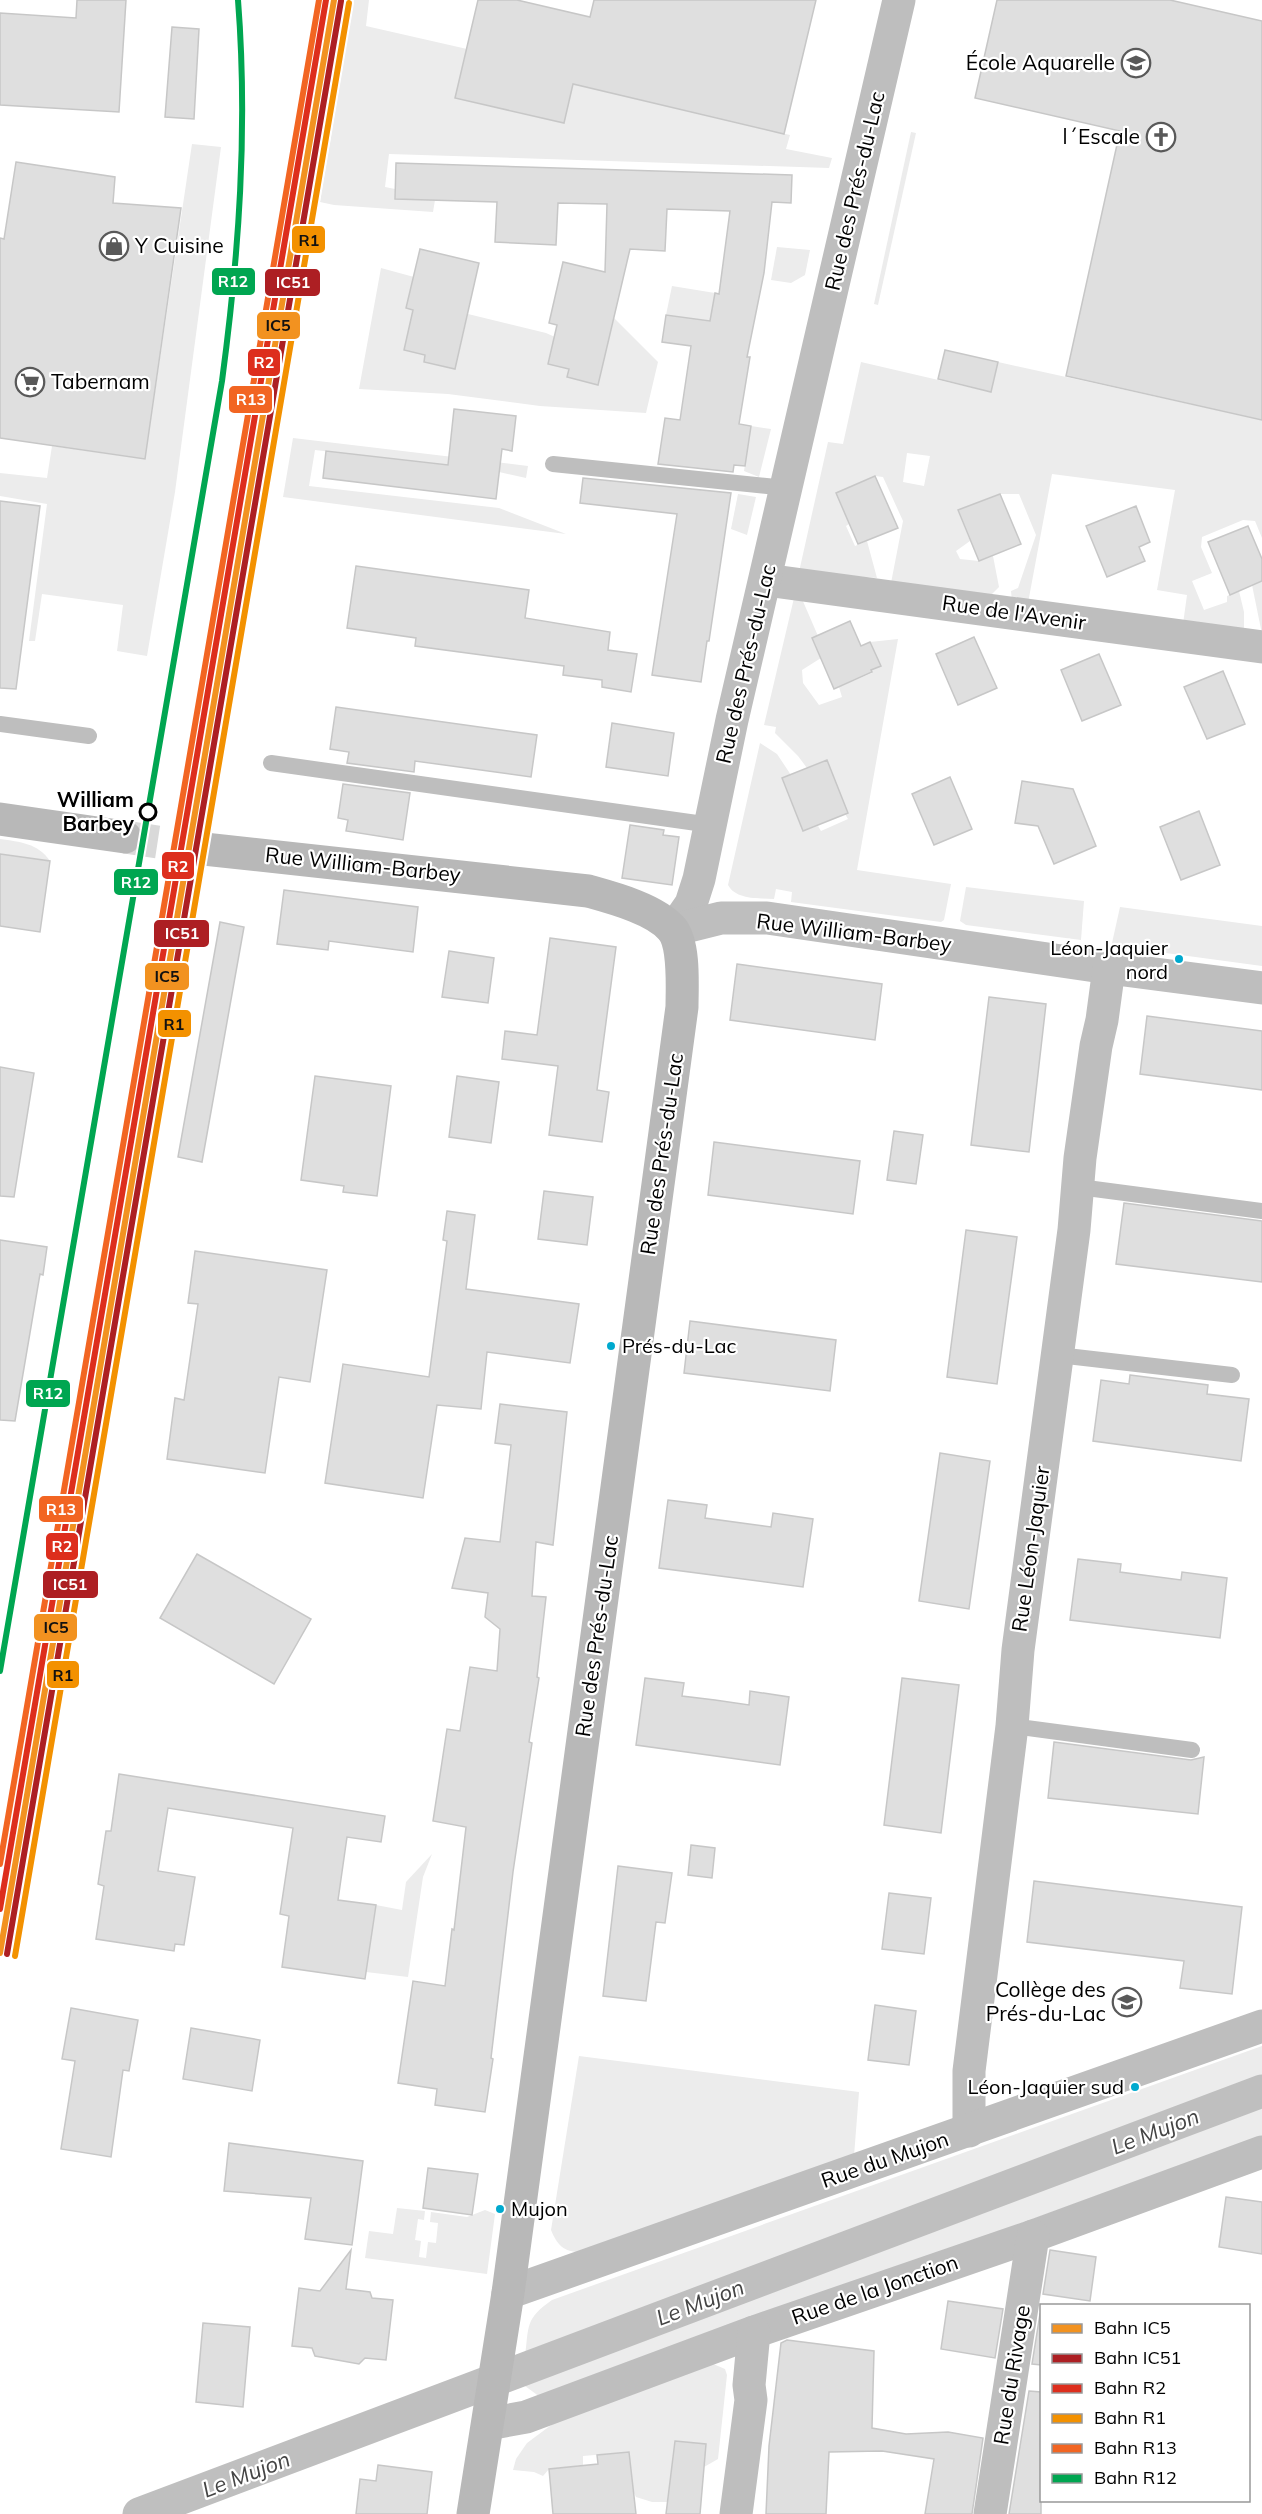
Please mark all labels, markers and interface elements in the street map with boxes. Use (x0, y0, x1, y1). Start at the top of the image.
school or university icon: École Aquarelle (1120, 47, 1152, 79)
place label: École Aquarelle (966, 49, 1115, 75)
street label: Rue des Prés-du-Lac (818, 89, 890, 293)
church icon: l´Escale (1145, 121, 1177, 153)
place label: l´Escale (1063, 123, 1140, 149)
line badge: R1 (291, 225, 326, 254)
shop icon: Y Cuisine (98, 230, 130, 262)
text: R1 (299, 230, 319, 250)
place label: Y Cuisine (134, 232, 224, 258)
line badge: R12 (211, 267, 256, 296)
line badge: IC51 (264, 268, 321, 297)
text: R12 (218, 271, 248, 291)
text: IC51 (276, 272, 310, 292)
line badge: IC5 (256, 311, 301, 340)
text: IC5 (265, 315, 291, 335)
line badge: R2 (247, 348, 281, 377)
text: R2 (254, 352, 274, 372)
supermarket icon: Tabernam (14, 366, 46, 398)
place label: Tabernam (51, 368, 150, 394)
line badge: R13 (228, 385, 273, 414)
text: R13 (236, 389, 266, 409)
street label: Rue des Prés-du-Lac (709, 562, 781, 766)
street label: Rue de l'Avenir (941, 589, 1088, 635)
place label: William Barbey (57, 786, 135, 836)
marker: William Barbey (139, 803, 157, 821)
street label: Rue William-Barbey (264, 841, 462, 887)
line badge: R2 (161, 851, 195, 880)
text: R2 (168, 856, 188, 876)
line badge: R12 (113, 868, 159, 896)
text: R12 (121, 872, 151, 892)
street label: Rue William-Barbey (755, 907, 953, 957)
line badge: IC51 (153, 919, 210, 948)
text: IC51 (165, 923, 199, 943)
place label: Léon-Jaquier nord (1050, 935, 1169, 984)
marker: Léon-Jaquier nord (1173, 953, 1185, 965)
line badge: IC5 (144, 962, 190, 991)
text: IC5 (154, 966, 180, 986)
line badge: R1 (157, 1009, 192, 1038)
text: R1 (164, 1014, 184, 1034)
street label: Rue des Prés-du-Lac (634, 1051, 688, 1257)
place label: Prés-du-Lac (622, 1333, 737, 1358)
marker: Prés-du-Lac (605, 1340, 617, 1352)
line badge: R12 (25, 1379, 71, 1408)
text: R12 (33, 1383, 63, 1403)
street label: Rue Léon-Jaquier (1005, 1464, 1055, 1634)
line badge: R13 (38, 1495, 84, 1523)
text: R13 (46, 1499, 76, 1519)
line badge: R2 (45, 1532, 79, 1561)
street label: Rue des Prés-du-Lac (569, 1533, 623, 1739)
text: R2 (52, 1536, 72, 1556)
line badge: IC51 (42, 1570, 99, 1599)
text: IC51 (53, 1574, 87, 1594)
line badge: IC5 (33, 1613, 78, 1642)
text: IC5 (43, 1617, 69, 1637)
line badge: R1 (46, 1660, 80, 1689)
text: R1 (53, 1665, 73, 1685)
place label: Collège des Prés-du-Lac (986, 1976, 1106, 2026)
school or university icon: Collège des Prés-du-Lac (1111, 1986, 1143, 2018)
place label: Léon-Jaquier sud (967, 2074, 1124, 2099)
marker: Léon-Jaquier sud (1129, 2081, 1141, 2093)
water label: Le Mujon (1107, 2101, 1203, 2161)
street label: Rue du Mujon (817, 2125, 952, 2193)
place label: Mujon (511, 2196, 568, 2221)
marker: Mujon (494, 2203, 506, 2215)
street label: Rue de la Jonction (788, 2248, 961, 2330)
water label: Le Mujon (652, 2272, 748, 2332)
street label: Rue du Rivage (987, 2303, 1035, 2446)
legend (1040, 2304, 1250, 2502)
text: Bahn IC5 (1094, 2316, 1171, 2339)
text: Bahn IC51 (1094, 2346, 1181, 2369)
text: Bahn R2 (1094, 2376, 1166, 2399)
text: Bahn R1 (1094, 2406, 1166, 2429)
text: Bahn R13 (1094, 2436, 1177, 2459)
water label: Le Mujon (198, 2444, 294, 2504)
text: Bahn R12 (1094, 2466, 1177, 2489)

